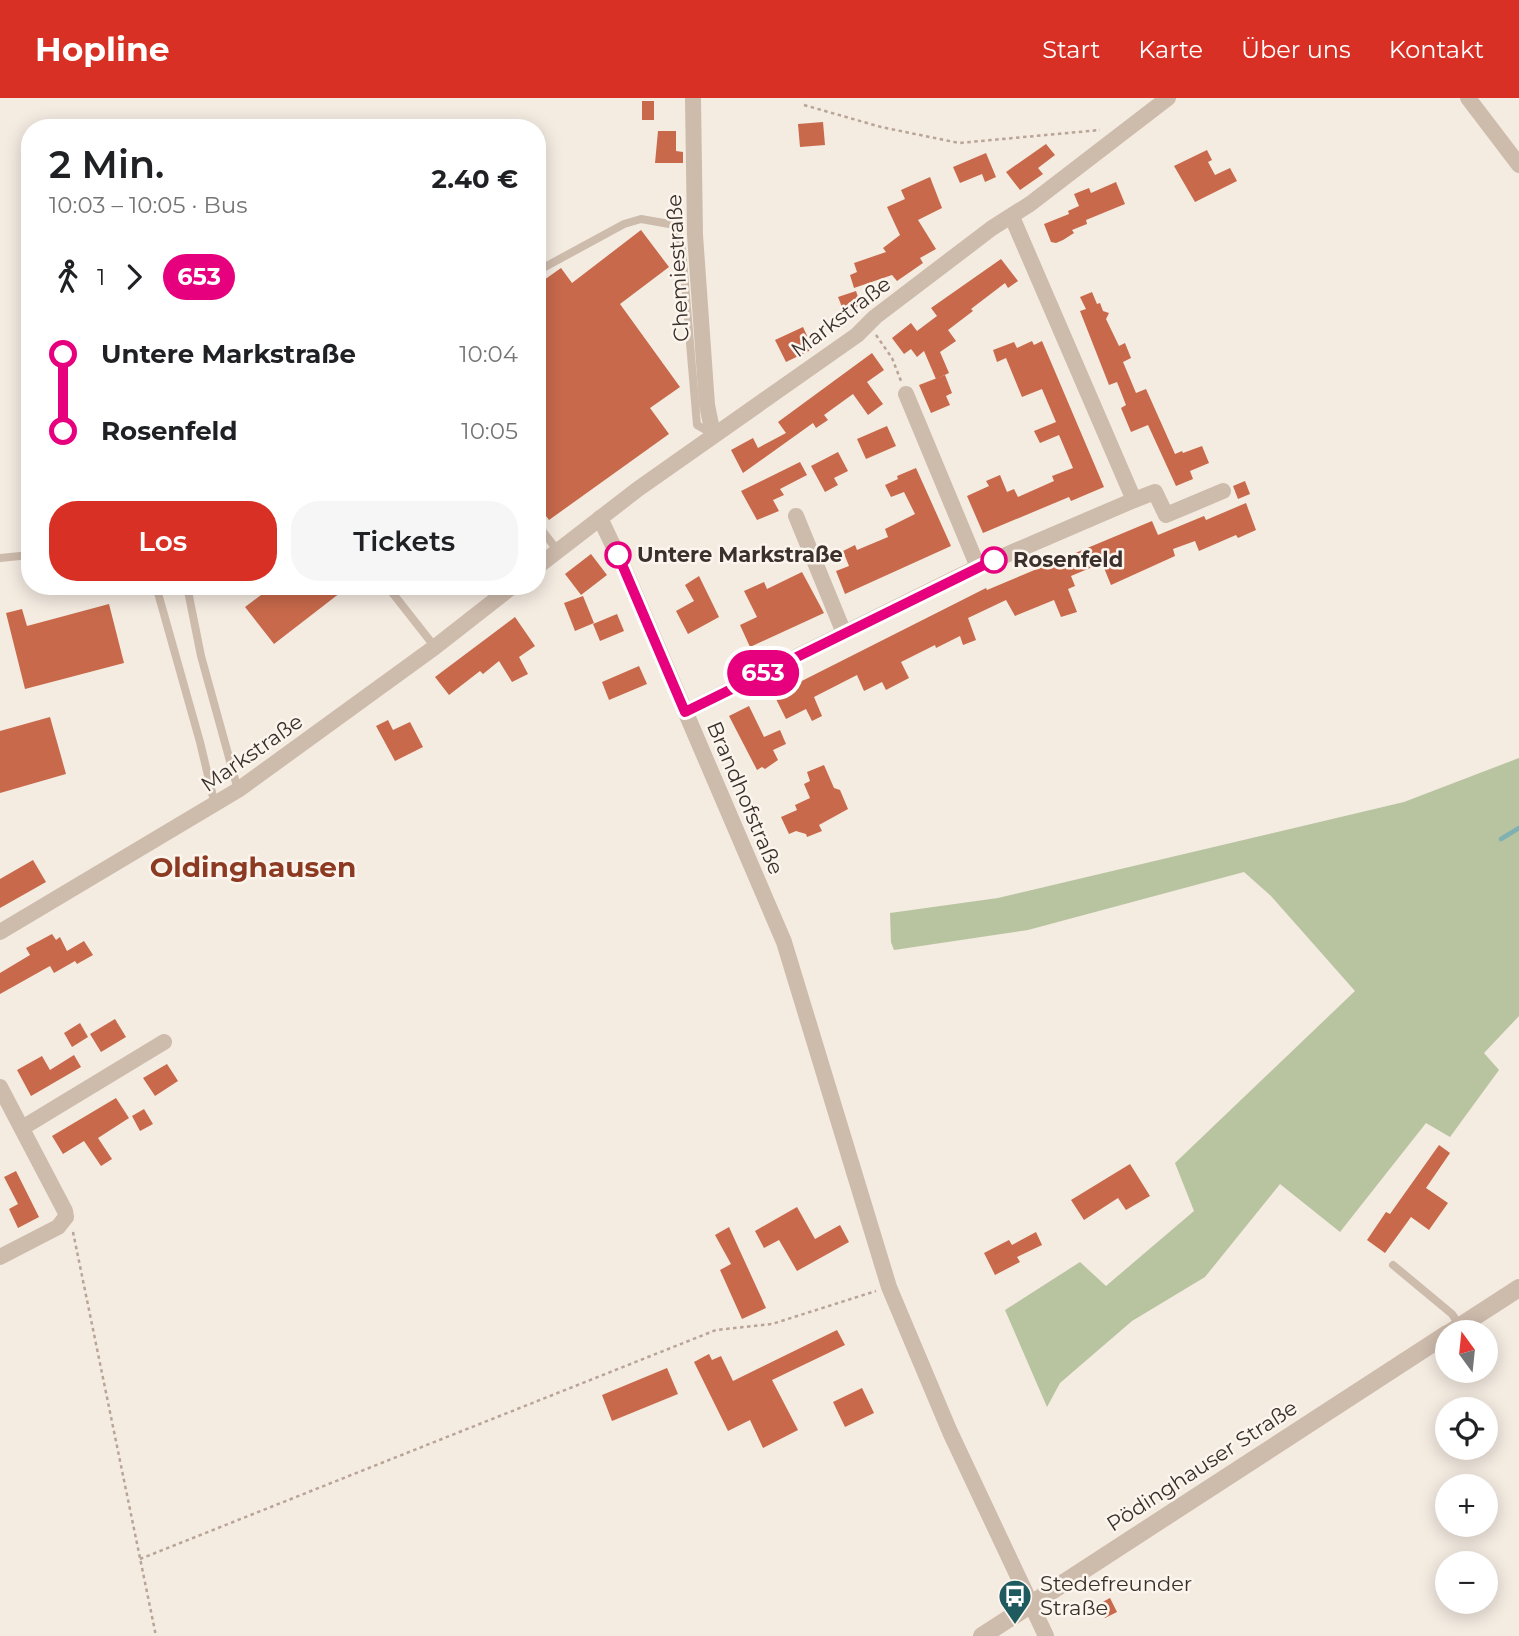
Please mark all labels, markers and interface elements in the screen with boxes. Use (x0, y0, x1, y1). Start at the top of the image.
text: Hopline (35, 29, 170, 69)
text: Start (1042, 35, 1100, 64)
text: Karte (1138, 35, 1203, 64)
text: Über uns (1241, 35, 1351, 64)
text: Kontakt (1389, 35, 1484, 64)
text: 2 Min. (49, 141, 164, 188)
text: 2.40 € (432, 163, 518, 195)
text: 10:03 – 10:05 · Bus (49, 191, 247, 219)
street label: Chemiestraße (661, 194, 694, 342)
icon: walk (49, 258, 87, 296)
icon: forward (115, 258, 153, 296)
text: 653 (177, 262, 221, 291)
text: 1 (97, 263, 105, 291)
street label: Markstraße (786, 271, 895, 362)
text: Untere Markstraße (101, 338, 356, 370)
text: 10:04 (459, 340, 518, 368)
text: Rosenfeld (101, 415, 237, 447)
text: 10:05 (461, 417, 518, 445)
button: Los (49, 501, 277, 581)
button: Tickets (291, 501, 518, 581)
marker: Untere Markstraße (605, 542, 631, 568)
place label: Untere Markstraße (637, 542, 843, 567)
marker: Rosenfeld (981, 547, 1007, 573)
place label: Rosenfeld (1013, 547, 1123, 572)
line badge: 653 (723, 650, 803, 696)
text: 653 (741, 658, 785, 687)
street label: Markstraße (196, 708, 307, 797)
street label: Brandhofstraße (702, 717, 789, 878)
district label: Oldinghausen (150, 850, 356, 884)
north arrow (1435, 1320, 1498, 1382)
map controls (1435, 1320, 1498, 1614)
street label: Pödinghauser Straße (1102, 1395, 1302, 1537)
button: locate (1435, 1397, 1498, 1460)
button: + (1435, 1474, 1498, 1537)
button: − (1435, 1551, 1498, 1614)
place label: Stedefreunder Straße (1040, 1571, 1192, 1620)
bus stop icon: Stedefreunder Straße (996, 1577, 1034, 1626)

